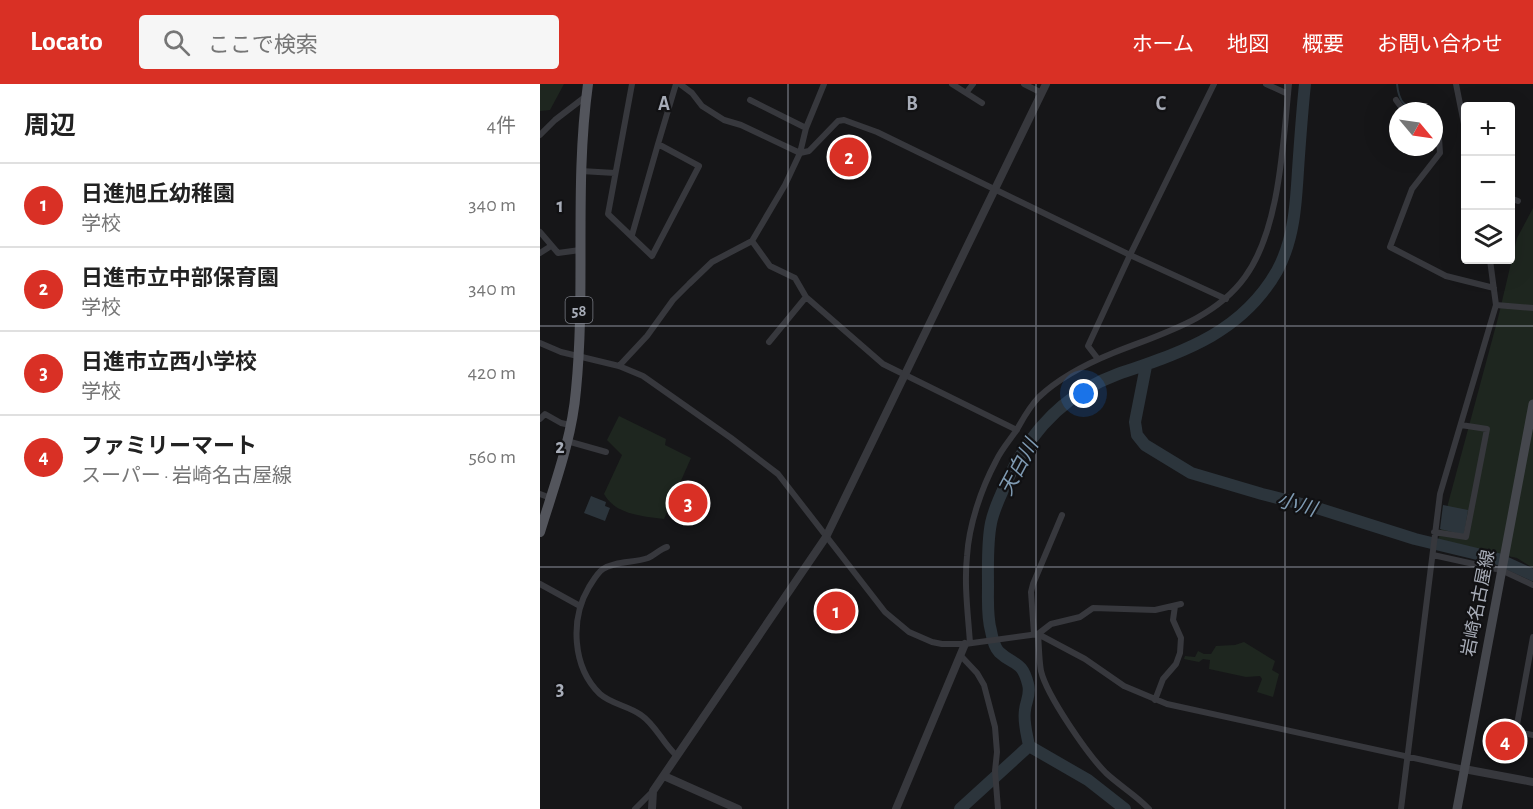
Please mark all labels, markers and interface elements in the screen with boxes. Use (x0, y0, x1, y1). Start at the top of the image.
search box (139, 15, 559, 69)
icon: search (160, 26, 193, 59)
text: Locato (30, 28, 103, 56)
text: ここで検索 (208, 34, 318, 56)
text: ホーム (1132, 34, 1194, 55)
text: 地図 (1227, 34, 1269, 55)
text: 概要 (1302, 34, 1344, 55)
text: お問い合わせ (1377, 34, 1503, 55)
text: A (658, 94, 670, 114)
text: B (906, 94, 918, 114)
text: C (1156, 94, 1167, 114)
north arrow (1389, 102, 1443, 156)
map controls (1461, 102, 1515, 264)
button: + (1461, 102, 1515, 156)
text: 周辺 (24, 113, 76, 139)
text: 4件 (486, 116, 516, 136)
pin: 2 (830, 134, 868, 180)
button: − (1461, 156, 1515, 210)
text: 日進旭丘幼稚園 (81, 183, 235, 205)
text: 1 (40, 195, 47, 215)
text: 340 m (468, 195, 516, 215)
text: 1 (556, 196, 564, 216)
button: layers (1461, 210, 1515, 264)
text: 学校 (81, 214, 121, 234)
text: 日進市立中部保育園 (81, 267, 279, 289)
text: 2 (39, 279, 48, 299)
text: 340 m (468, 279, 516, 299)
road number: 58 (566, 297, 592, 323)
text: 学校 (81, 298, 121, 318)
text: 日進市立西小学校 (81, 351, 257, 373)
text: 3 (39, 363, 48, 383)
text: 420 m (467, 363, 516, 383)
your location (1069, 379, 1098, 408)
text: 学校 (81, 382, 121, 402)
water label: 天白川 (995, 434, 1043, 499)
text: ファミリーマート (81, 435, 257, 457)
text: 2 (555, 437, 565, 457)
text: 4 (38, 447, 49, 467)
text: 560 m (468, 447, 516, 467)
text: スーパー · 岩崎名古屋線 (81, 466, 292, 486)
pin: 3 (668, 480, 708, 526)
water label: 小川 (1275, 489, 1321, 521)
street label: 岩崎名古屋線 (1458, 548, 1498, 658)
pin: 1 (816, 588, 856, 634)
text: 3 (556, 679, 564, 699)
pin: 4 (1486, 718, 1524, 764)

